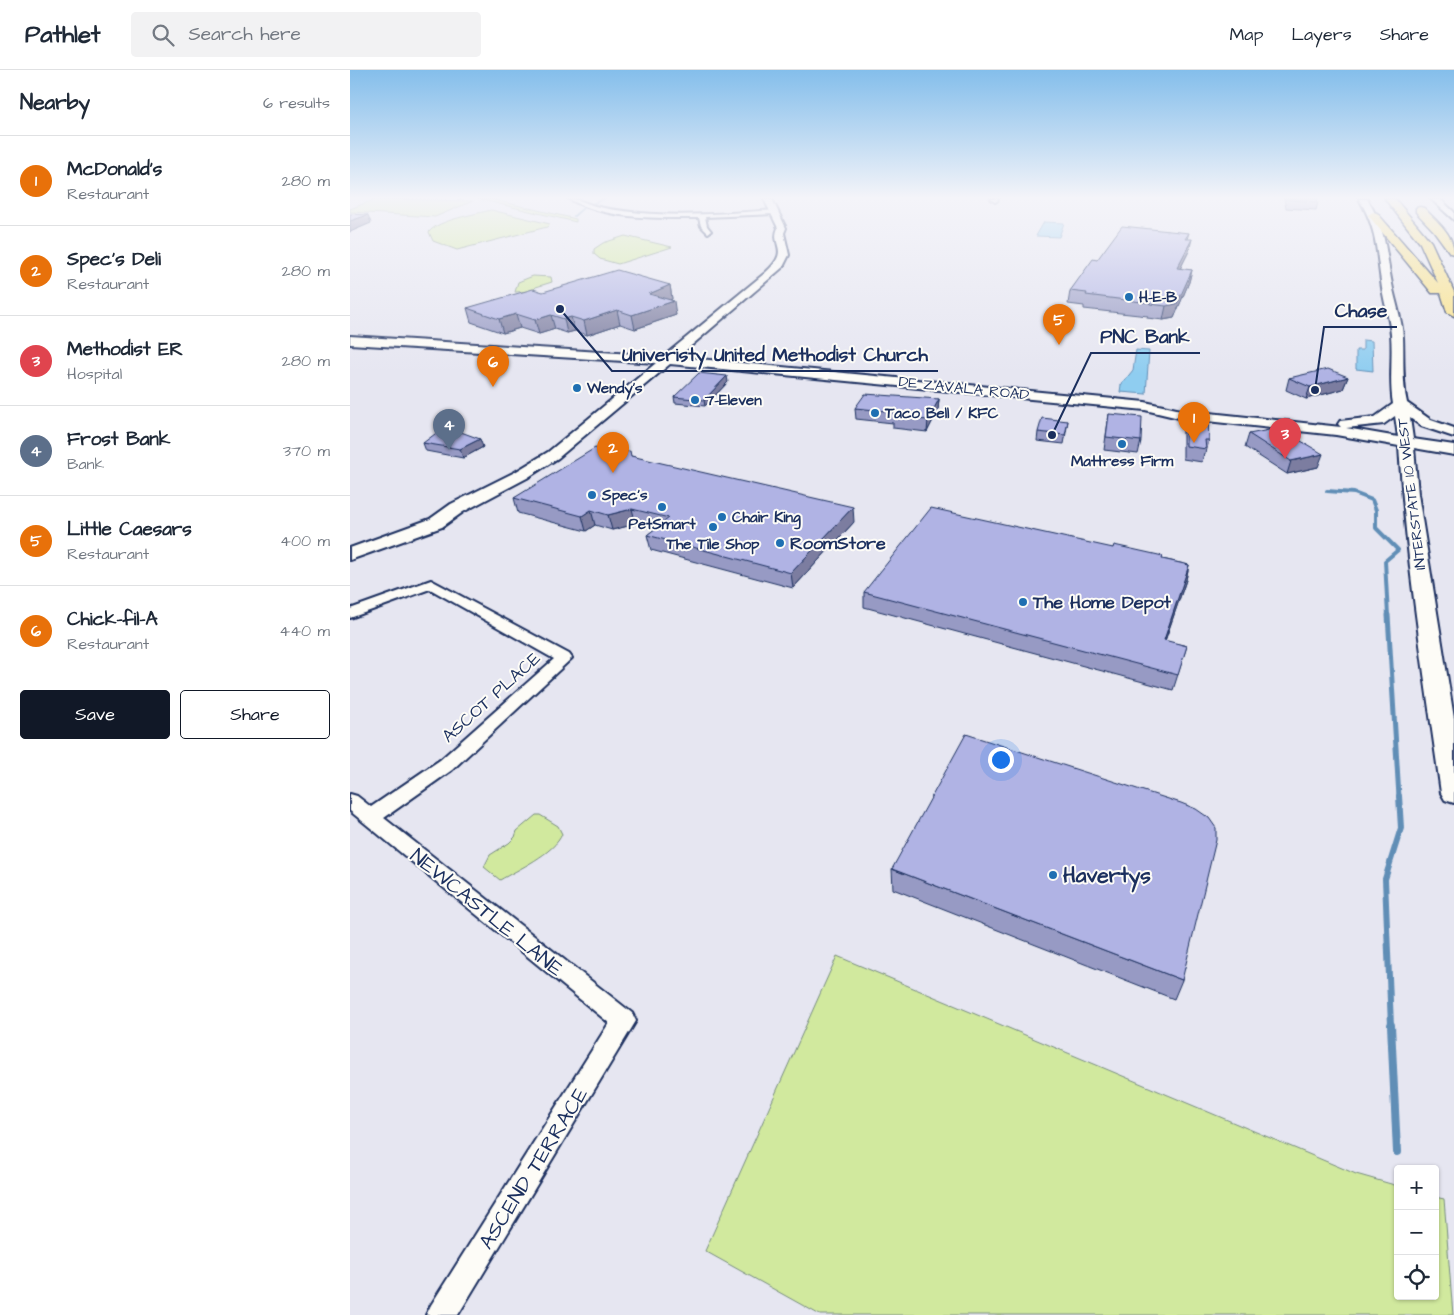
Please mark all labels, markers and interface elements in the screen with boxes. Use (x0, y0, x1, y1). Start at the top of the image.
search box (131, 12, 481, 57)
text: Pathlet (25, 18, 101, 52)
icon: search (149, 21, 177, 49)
text: Search here (189, 21, 301, 48)
text: Map (1229, 22, 1263, 47)
text: Layers (1291, 22, 1352, 47)
text: Share (1380, 22, 1429, 47)
text: Nearby (20, 88, 90, 117)
text: 6 results (263, 92, 330, 114)
text: McDonald's (67, 156, 162, 183)
text: 1 (35, 170, 37, 192)
text: 280 m (282, 170, 330, 192)
text: Restaurant (67, 183, 149, 205)
text: Spec's Deli (67, 246, 161, 273)
text: 2 (31, 260, 41, 282)
text: 280 m (282, 260, 330, 282)
text: Restaurant (67, 273, 149, 295)
place label: H-E-B (1139, 287, 1177, 308)
marker: H-E-B (1123, 291, 1135, 303)
callout: Chase (1324, 293, 1397, 327)
text: Chase (1335, 298, 1388, 325)
pin: 5 (1043, 304, 1075, 345)
callout: PNC Bank (1091, 319, 1200, 353)
text: PNC Bank (1100, 324, 1190, 351)
text: Methodist ER (67, 336, 183, 363)
callout: Univeristy United Methodist Church (612, 337, 938, 371)
text: Univeristy United Methodist Church (622, 342, 928, 370)
pin: 6 (477, 346, 509, 387)
text: 3 (32, 350, 40, 372)
text: 280 m (282, 350, 330, 372)
text: Hospital (67, 363, 122, 385)
street label: DE ZAVALA ROAD (898, 371, 1030, 406)
place label: Wendy's (586, 378, 643, 400)
marker: Wendy's (571, 382, 583, 394)
place label: 7-Eleven (704, 390, 762, 411)
marker: 7-Eleven (689, 394, 701, 406)
pin: 1 (1178, 402, 1210, 443)
place label: Taco Bell / KFC (884, 403, 999, 424)
marker: Taco Bell / KFC (869, 407, 881, 419)
pin: 4 (433, 409, 465, 450)
street label: INTERSTATE 10 WEST (1392, 416, 1431, 571)
pin: 3 (1269, 418, 1301, 459)
text: Frost Bank (67, 426, 171, 453)
pin: 2 (597, 432, 629, 473)
marker: Mattress Firm (1116, 438, 1128, 450)
text: 4 (31, 440, 41, 462)
text: 370 m (283, 440, 330, 462)
place label: Mattress Firm (1071, 451, 1173, 472)
text: Bank (67, 453, 104, 475)
place label: Spec's (601, 485, 648, 506)
marker: Spec's (586, 489, 598, 501)
marker: PetSmart (656, 501, 668, 513)
place label: Chair King (732, 507, 801, 530)
marker: Chair King (716, 511, 728, 523)
place label: PetSmart (628, 514, 696, 535)
text: Little Caesars (67, 516, 192, 543)
marker: The Tile Shop (707, 521, 719, 533)
text: 5 (30, 530, 42, 552)
text: 400 m (280, 530, 330, 552)
place label: RoomStore (790, 531, 886, 556)
place label: The Tile Shop (666, 534, 760, 555)
marker: RoomStore (774, 537, 786, 549)
text: Restaurant (67, 543, 149, 565)
place label: The Home Depot (1032, 590, 1172, 615)
marker: The Home Depot (1017, 596, 1029, 608)
text: Chick-fil-A (67, 606, 158, 633)
text: 6 (31, 620, 41, 642)
text: 440 m (279, 620, 330, 642)
text: Restaurant (67, 633, 149, 655)
street label: ASCOT PLACE (436, 646, 546, 749)
button: Save (20, 690, 170, 739)
button: Share (180, 690, 330, 739)
your location (988, 747, 1014, 773)
street label: NEWCASTLE LANE (404, 842, 570, 984)
place label: Havertys (1063, 861, 1151, 893)
marker: Havertys (1047, 869, 1059, 881)
street label: ASCEND TERRACE (472, 1081, 595, 1255)
map controls (1394, 1165, 1439, 1300)
button: + (1394, 1165, 1439, 1210)
button: − (1394, 1210, 1439, 1255)
button: locate (1394, 1255, 1439, 1300)

